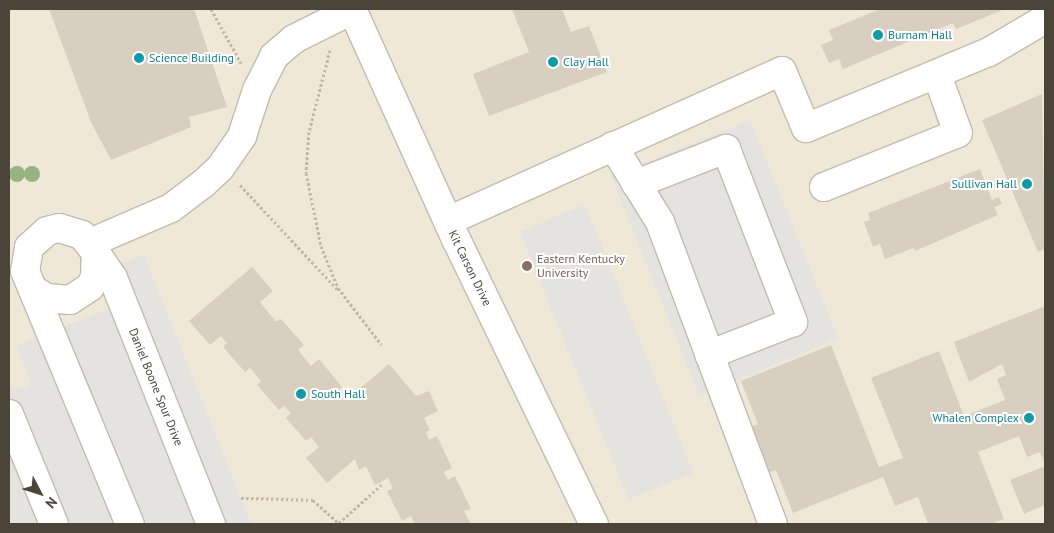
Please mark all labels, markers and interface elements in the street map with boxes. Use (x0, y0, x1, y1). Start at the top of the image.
place label: Burnam Hall (888, 28, 952, 42)
marker: Burnam Hall (872, 29, 884, 41)
place label: Science Building (149, 51, 234, 65)
marker: Science Building (133, 52, 145, 64)
place label: Clay Hall (563, 55, 609, 69)
marker: Clay Hall (547, 56, 559, 68)
place label: Sullivan Hall (951, 177, 1017, 191)
marker: Sullivan Hall (1021, 178, 1033, 190)
street label: Kit Carson Drive (445, 228, 495, 308)
place label: Eastern Kentucky University (537, 252, 625, 280)
marker: Eastern Kentucky University (521, 260, 533, 272)
street label: Daniel Boone Spur Drive (126, 326, 186, 448)
place label: South Hall (311, 387, 365, 401)
marker: South Hall (295, 388, 307, 400)
place label: Whalen Complex (933, 411, 1019, 425)
marker: Whalen Complex (1023, 412, 1035, 424)
north arrow (15, 468, 65, 518)
text: N (42, 493, 61, 512)

